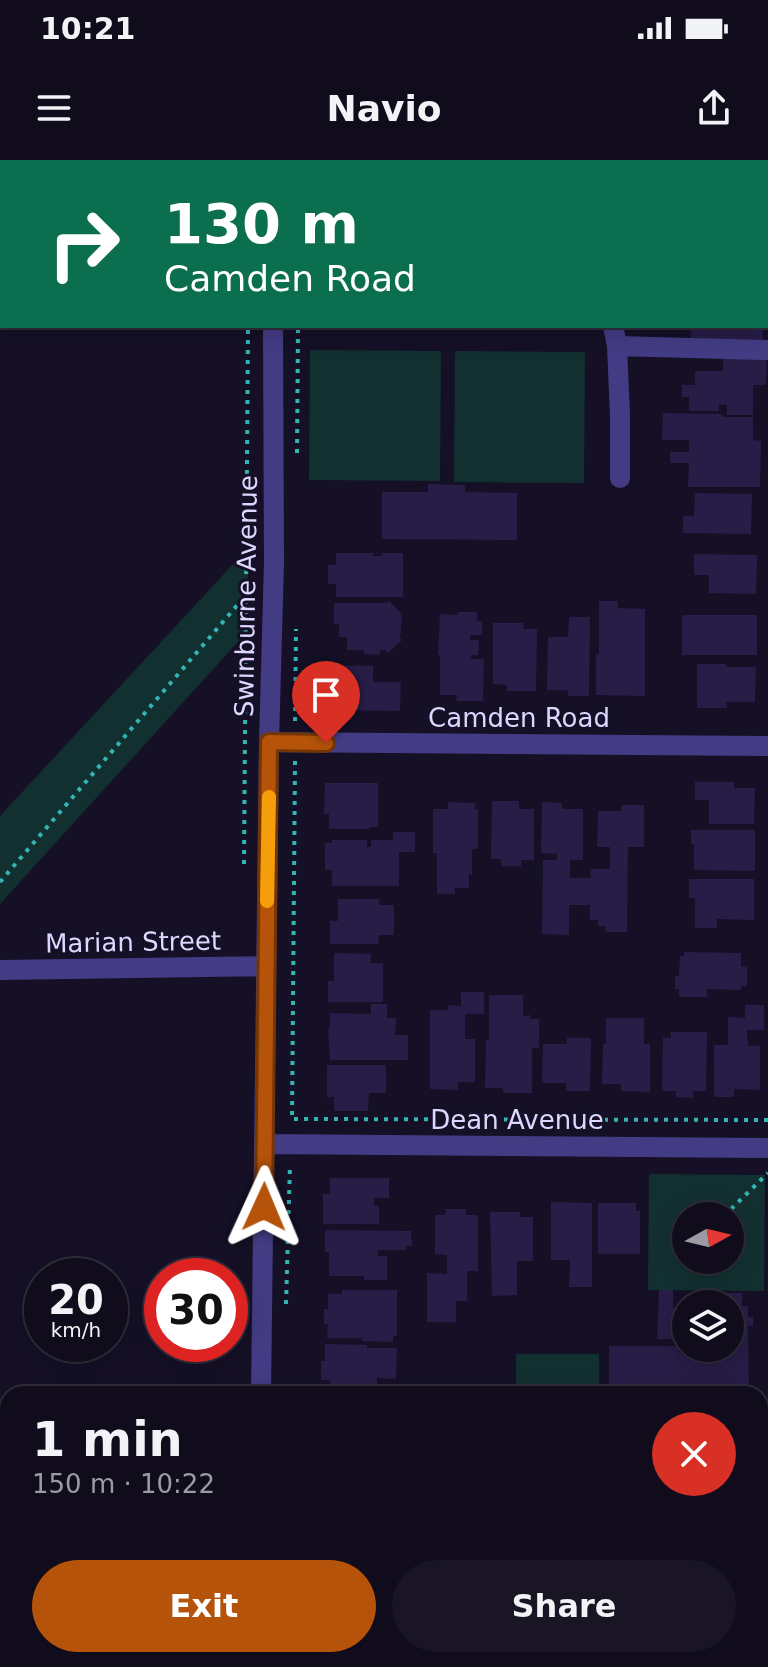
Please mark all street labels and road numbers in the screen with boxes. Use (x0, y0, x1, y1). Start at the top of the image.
street label: Swinburne Avenue (229, 475, 263, 717)
street label: Camden Road (428, 703, 610, 733)
street label: Marian Street (45, 925, 221, 959)
street label: Dean Avenue (430, 1105, 604, 1135)

